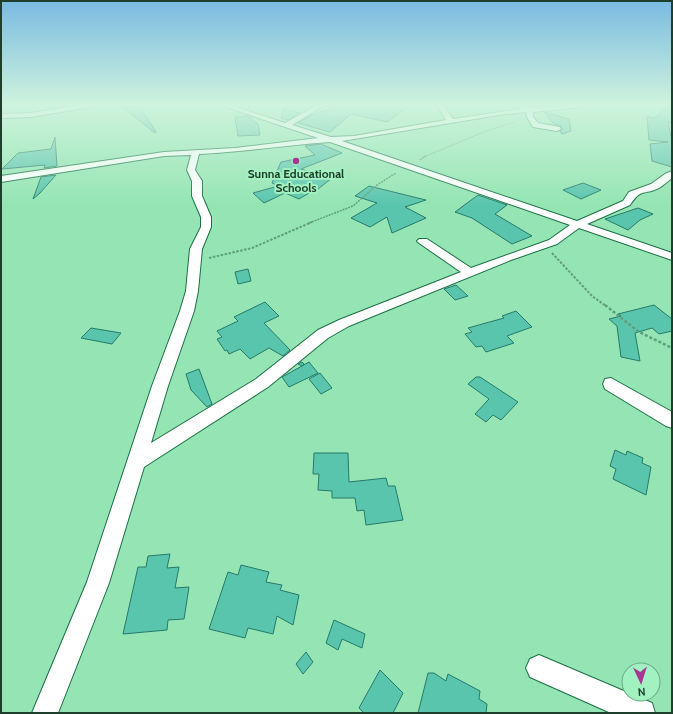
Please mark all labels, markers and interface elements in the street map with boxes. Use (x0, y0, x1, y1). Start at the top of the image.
marker: Sunna Educational Schools (291, 156, 301, 166)
place label: Sunna Educational Schools (248, 166, 344, 195)
north arrow (621, 662, 661, 702)
text: N (637, 685, 646, 699)

